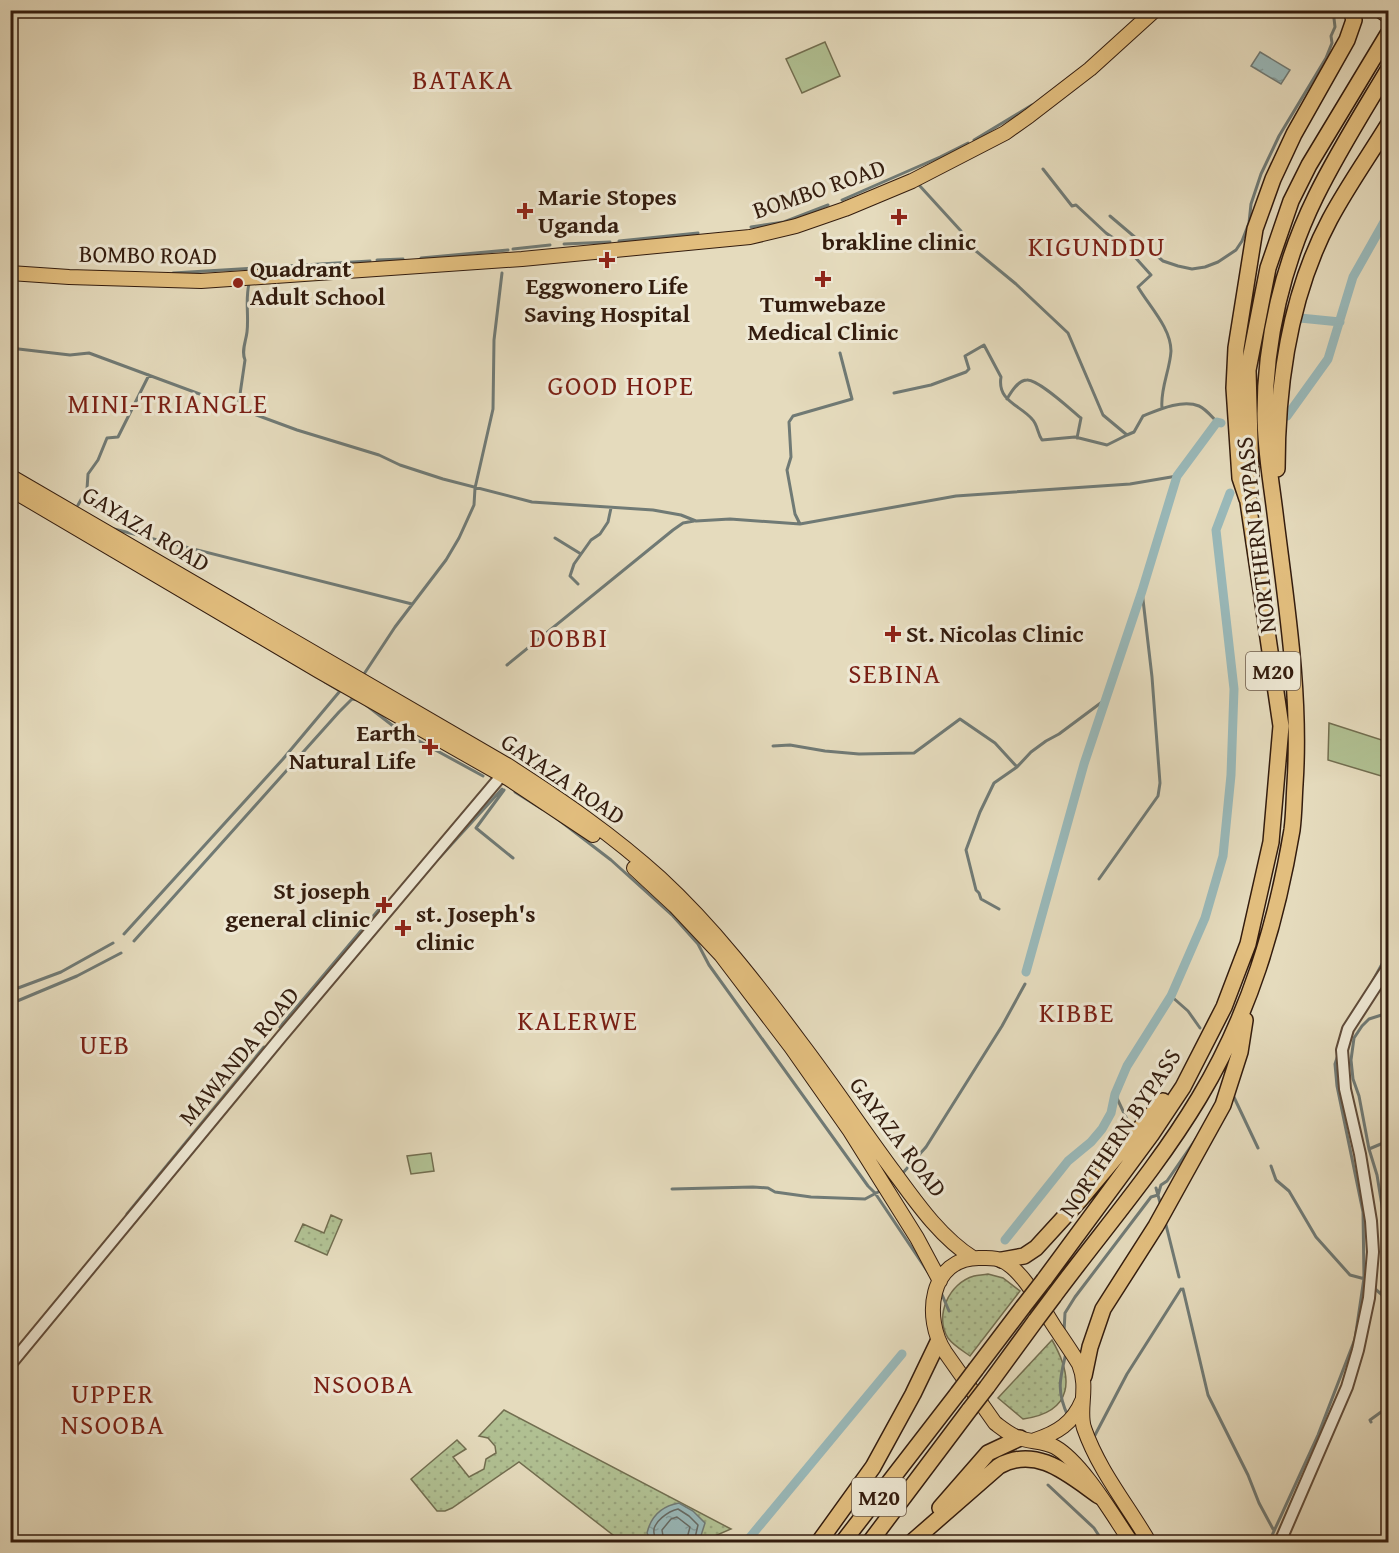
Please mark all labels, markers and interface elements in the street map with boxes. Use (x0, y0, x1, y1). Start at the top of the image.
district label: BATAKA (412, 59, 514, 99)
street label: BOMBO ROAD (748, 149, 890, 228)
place label: Marie Stopes Uganda (538, 179, 677, 242)
marker: Marie Stopes Uganda (516, 202, 534, 220)
marker: brakline clinic (890, 208, 908, 226)
place label: brakline clinic (822, 224, 976, 259)
district label: KIGUNDDU (1028, 226, 1166, 266)
street label: BOMBO ROAD (79, 236, 217, 273)
place label: Quadrant Adult School (250, 251, 386, 314)
marker: Eggwonero Life Saving Hospital (598, 251, 616, 269)
place label: Eggwonero Life Saving Hospital (524, 268, 691, 331)
marker: Tumwebaze Medical Clinic (814, 270, 832, 288)
marker: Quadrant Adult School (231, 276, 245, 290)
place label: Tumwebaze Medical Clinic (748, 286, 898, 349)
district label: GOOD HOPE (547, 365, 695, 405)
district label: MINI-TRIANGLE (68, 383, 268, 423)
street label: NORTHERN BYPASS (1226, 435, 1285, 635)
street label: GAYAZA ROAD (76, 477, 217, 580)
place label: St. Nicolas Clinic (906, 616, 1084, 651)
district label: DOBBI (529, 617, 609, 657)
marker: St. Nicolas Clinic (884, 625, 902, 643)
road number: M20 (1246, 652, 1300, 690)
district label: SEBINA (848, 653, 942, 693)
place label: Earth Natural Life (289, 715, 416, 778)
street label: GAYAZA ROAD (494, 724, 632, 833)
marker: Earth Natural Life (421, 738, 439, 756)
place label: St joseph general clinic (225, 873, 370, 936)
marker: St joseph general clinic (375, 896, 393, 914)
place label: st. Joseph's clinic (416, 896, 535, 959)
marker: st. Joseph's clinic (394, 919, 412, 937)
street label: MAWANDA ROAD (170, 978, 307, 1133)
district label: KIBBE (1039, 992, 1115, 1032)
district label: KALERWE (517, 1000, 639, 1040)
district label: UEB (79, 1024, 131, 1064)
street label: NORTHERN BYPASS (1050, 1041, 1189, 1224)
street label: GAYAZA ROAD (841, 1069, 955, 1204)
district label: NSOOBA (314, 1364, 414, 1403)
district label: UPPER NSOOBA (61, 1373, 165, 1444)
road number: M20 (852, 1478, 906, 1516)

